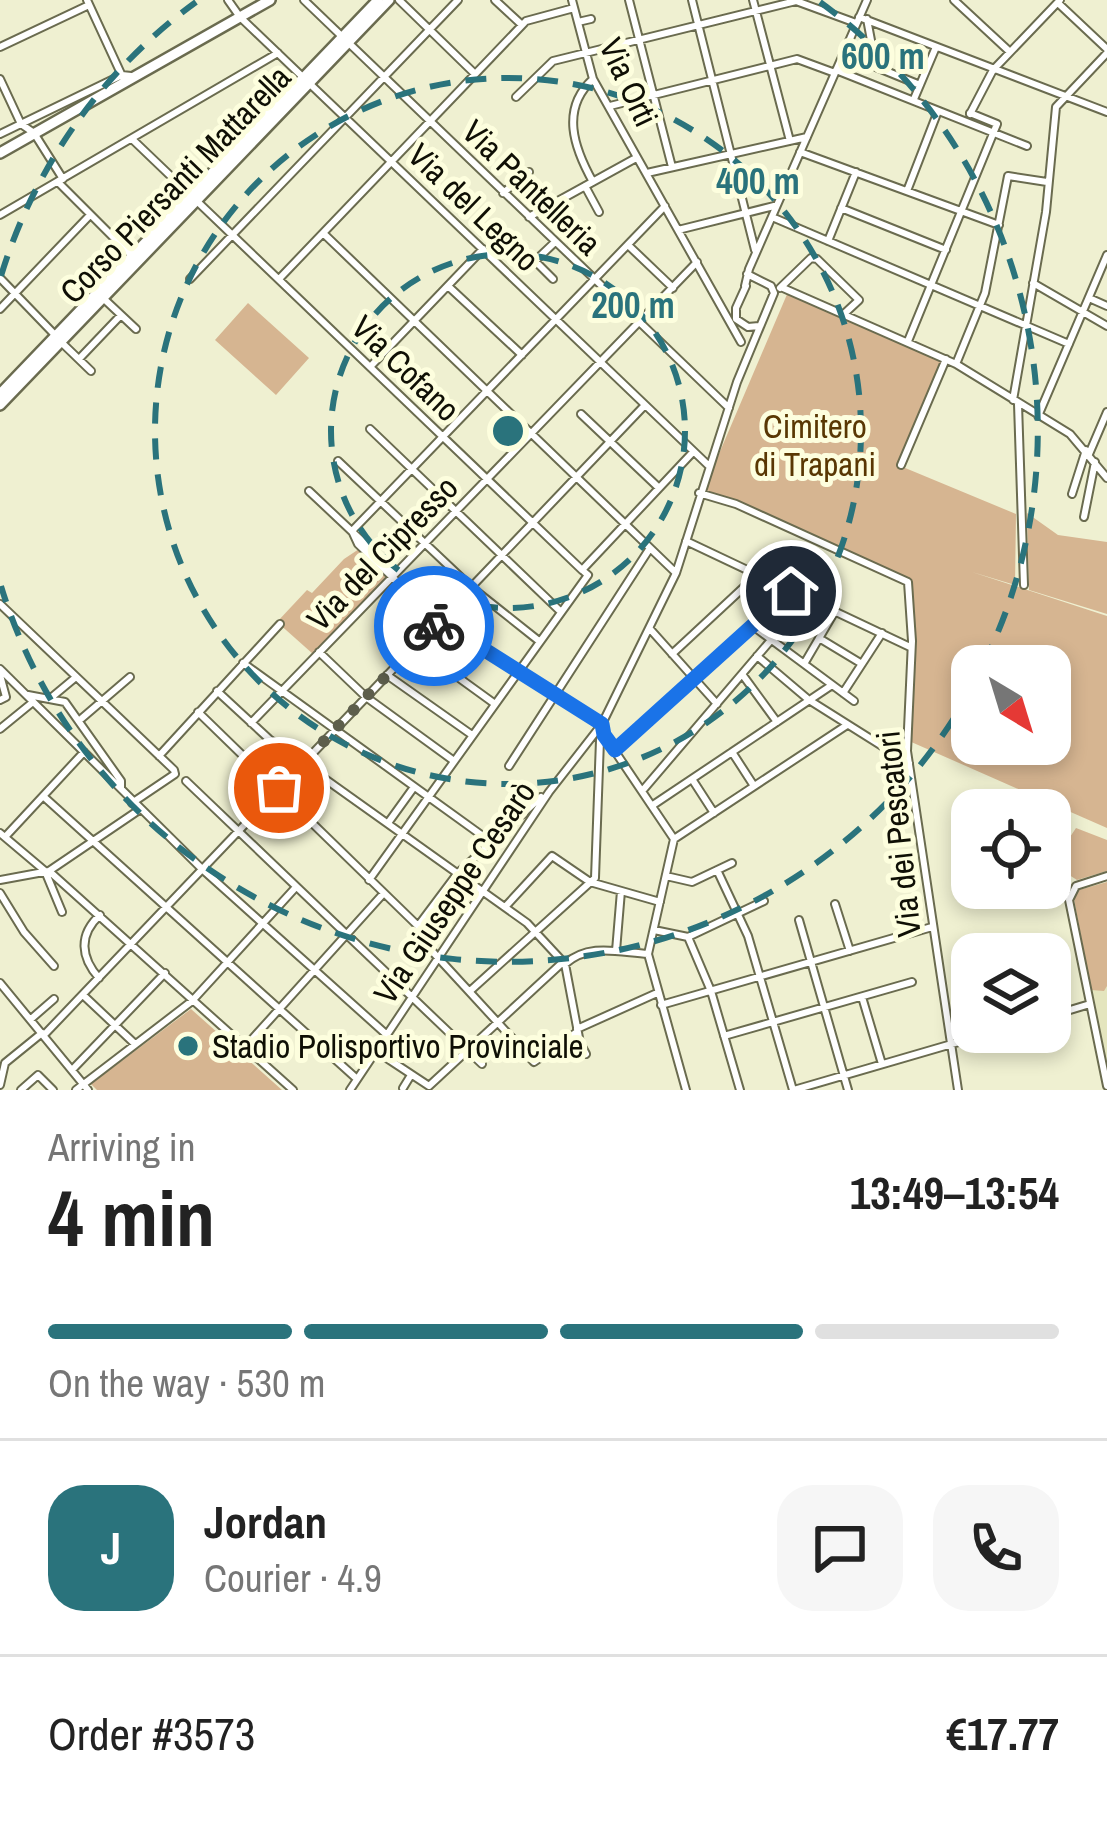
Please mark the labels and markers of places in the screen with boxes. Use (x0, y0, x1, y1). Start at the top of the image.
centre of rings (487, 410, 529, 452)
pin (740, 540, 842, 642)
pin (228, 737, 330, 839)
place label: Stadio Polisportivo Provinciale (212, 1024, 584, 1068)
marker: Stadio Polisportivo Provinciale (175, 1033, 201, 1059)

